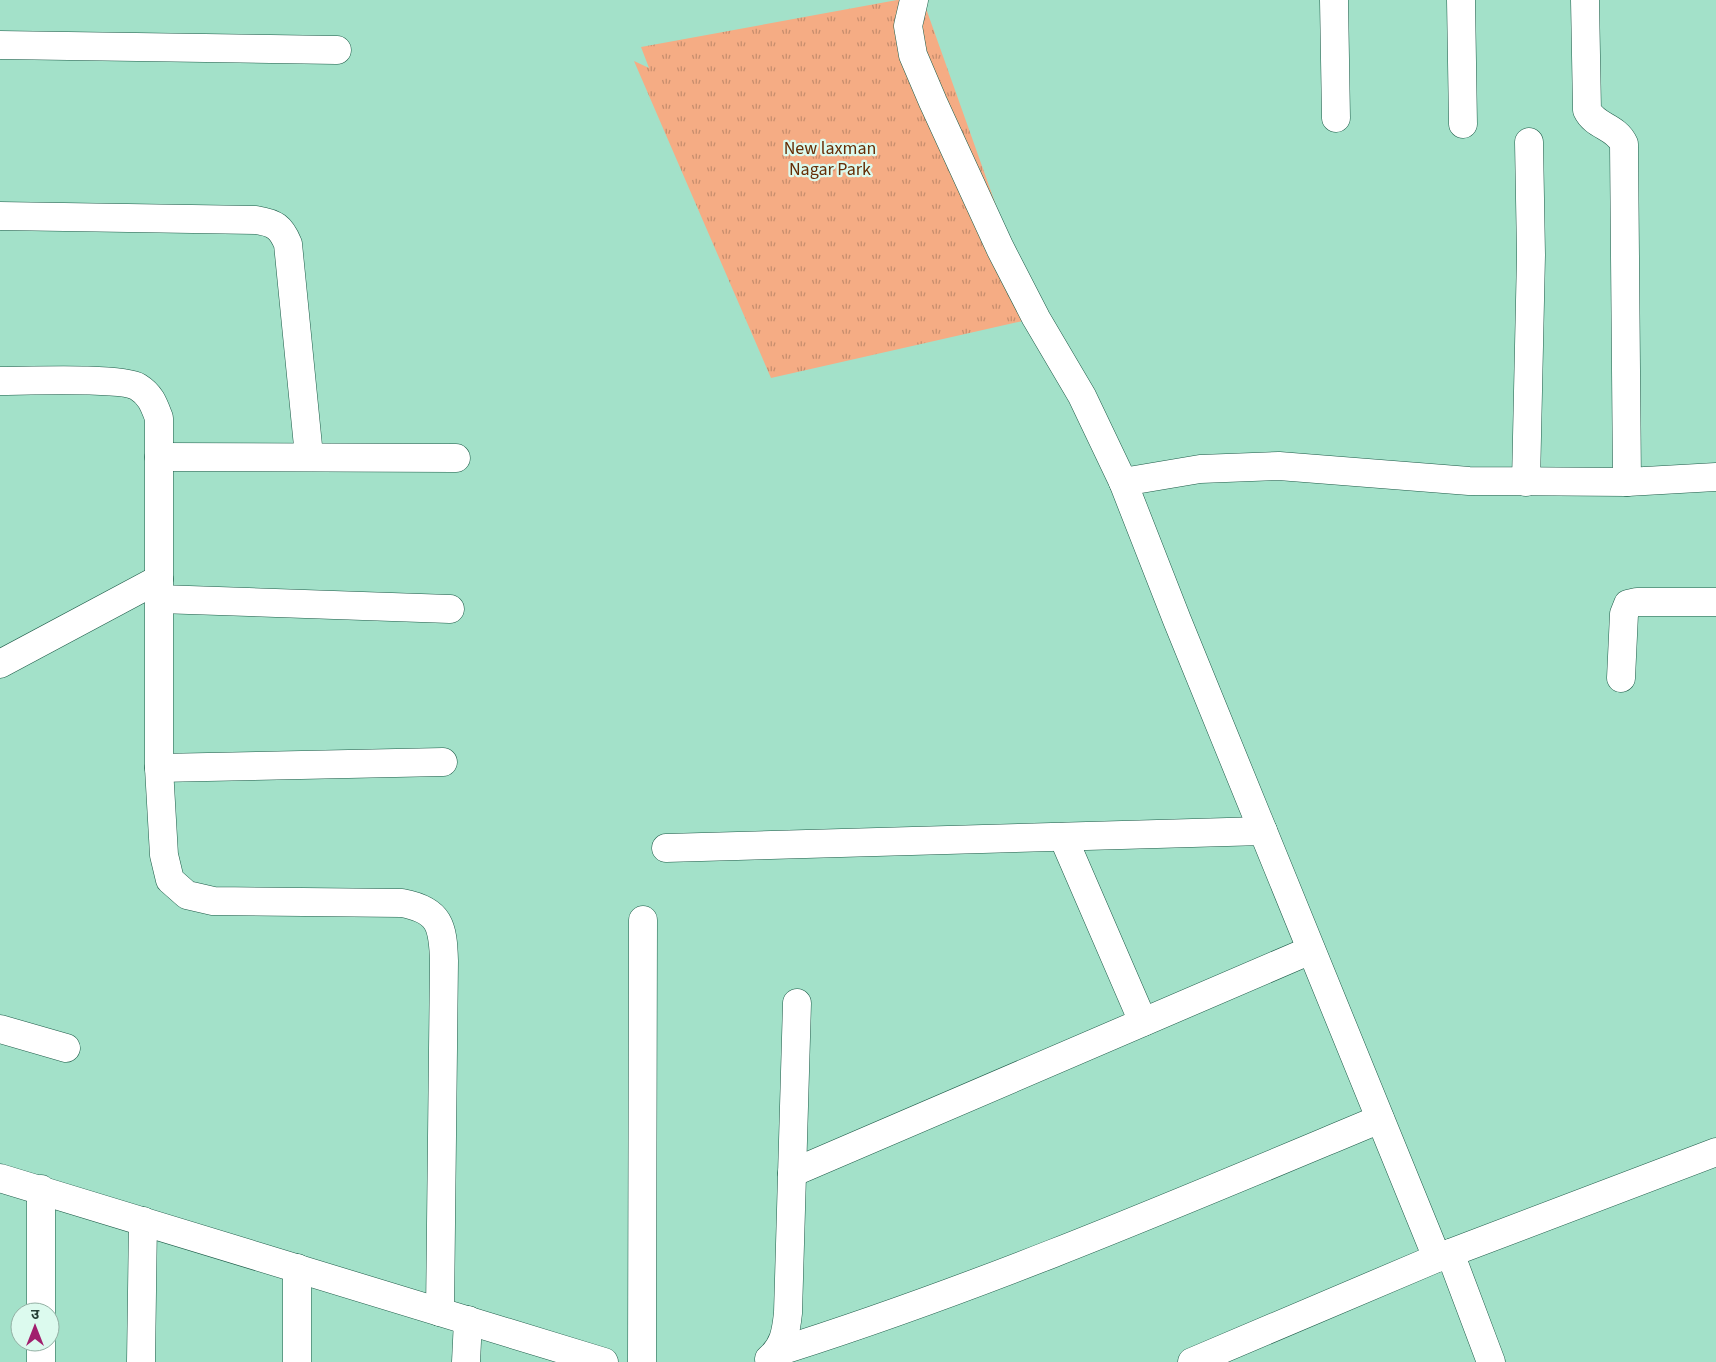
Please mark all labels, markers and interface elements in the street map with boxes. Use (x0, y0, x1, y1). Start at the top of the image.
park label: New laxman Nagar Park (784, 136, 876, 182)
north arrow (10, 1302, 60, 1352)
text: उ (31, 1305, 40, 1325)

